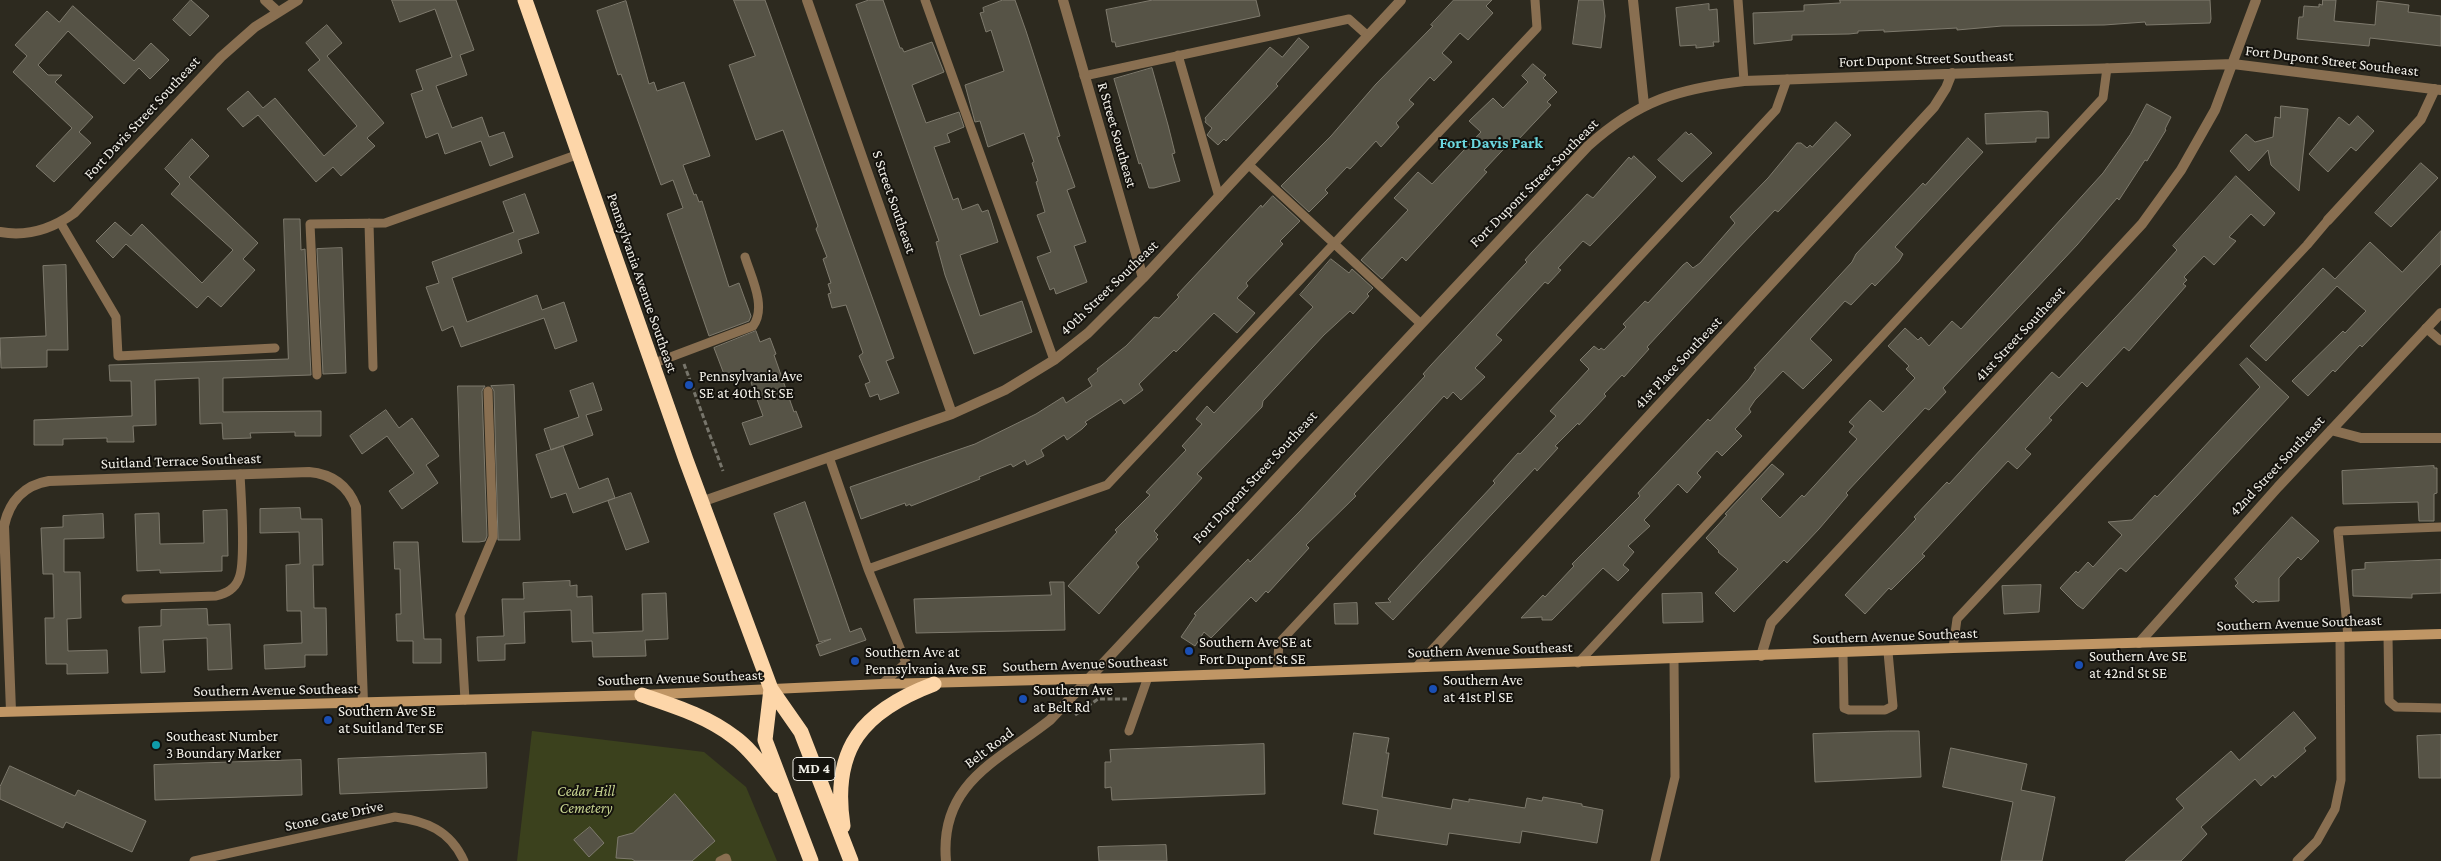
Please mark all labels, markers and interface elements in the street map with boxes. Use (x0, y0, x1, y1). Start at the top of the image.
street label: Fort Dupont Street Southeast (2244, 41, 2420, 81)
street label: Fort Dupont Street Southeast (1839, 47, 2013, 71)
street label: Fort Davis Street Southeast (80, 53, 204, 183)
street label: R Street Southeast (1093, 80, 1141, 190)
street label: Fort Dupont Street Southeast (1466, 115, 1602, 251)
district label: Fort Davis Park (1439, 133, 1543, 153)
street label: S Street Southeast (868, 148, 920, 256)
street label: Pennsylvania Avenue Southeast (603, 191, 681, 375)
street label: 40th Street Southeast (1056, 236, 1162, 340)
street label: 41st Street Southeast (1971, 282, 2069, 386)
street label: 41st Place Southeast (1630, 313, 1726, 413)
place label: Pennsylvania Ave SE at 40th St SE (699, 367, 803, 402)
marker: Pennsylvania Ave SE at 40th St SE (683, 379, 695, 391)
street label: Fort Dupont Street Southeast (1189, 407, 1321, 547)
street label: 42nd Street Southeast (2226, 412, 2328, 520)
street label: Suitland Terrace Southeast (101, 449, 261, 473)
street label: Southern Avenue Southeast (2216, 611, 2382, 635)
street label: Southern Avenue Southeast (1812, 624, 1978, 648)
place label: Southern Ave SE at Fort Dupont St SE (1199, 633, 1312, 668)
street label: Southern Avenue Southeast (1407, 638, 1573, 662)
place label: Southern Ave at Pennsylvania Ave SE (865, 643, 987, 678)
marker: Southern Ave SE at Fort Dupont St SE (1183, 645, 1195, 657)
place label: Southern Ave SE at 42nd St SE (2089, 647, 2187, 682)
street label: Southern Avenue Southeast (1002, 652, 1168, 676)
marker: Southern Ave at Pennsylvania Ave SE (849, 655, 861, 667)
marker: Southern Ave SE at 42nd St SE (2073, 659, 2085, 671)
street label: Southern Avenue Southeast (597, 666, 763, 690)
place label: Southern Ave at 41st Pl SE (1443, 671, 1523, 706)
street label: Southern Avenue Southeast (193, 680, 359, 700)
place label: Southern Ave at Belt Rd (1033, 681, 1113, 716)
marker: Southern Ave at 41st Pl SE (1427, 683, 1439, 695)
marker: Southern Ave at Belt Rd (1017, 693, 1029, 705)
place label: Southern Ave SE at Suitland Ter SE (338, 702, 444, 737)
marker: Southern Ave SE at Suitland Ter SE (322, 714, 334, 726)
street label: Belt Road (961, 724, 1017, 772)
place label: Southeast Number 3 Boundary Marker (166, 727, 281, 762)
marker: Southeast Number 3 Boundary Marker (150, 739, 162, 751)
road number: MD 4 (793, 758, 835, 781)
park label: Cedar Hill Cemetery (557, 782, 615, 817)
street label: Stone Gate Drive (283, 797, 385, 835)

